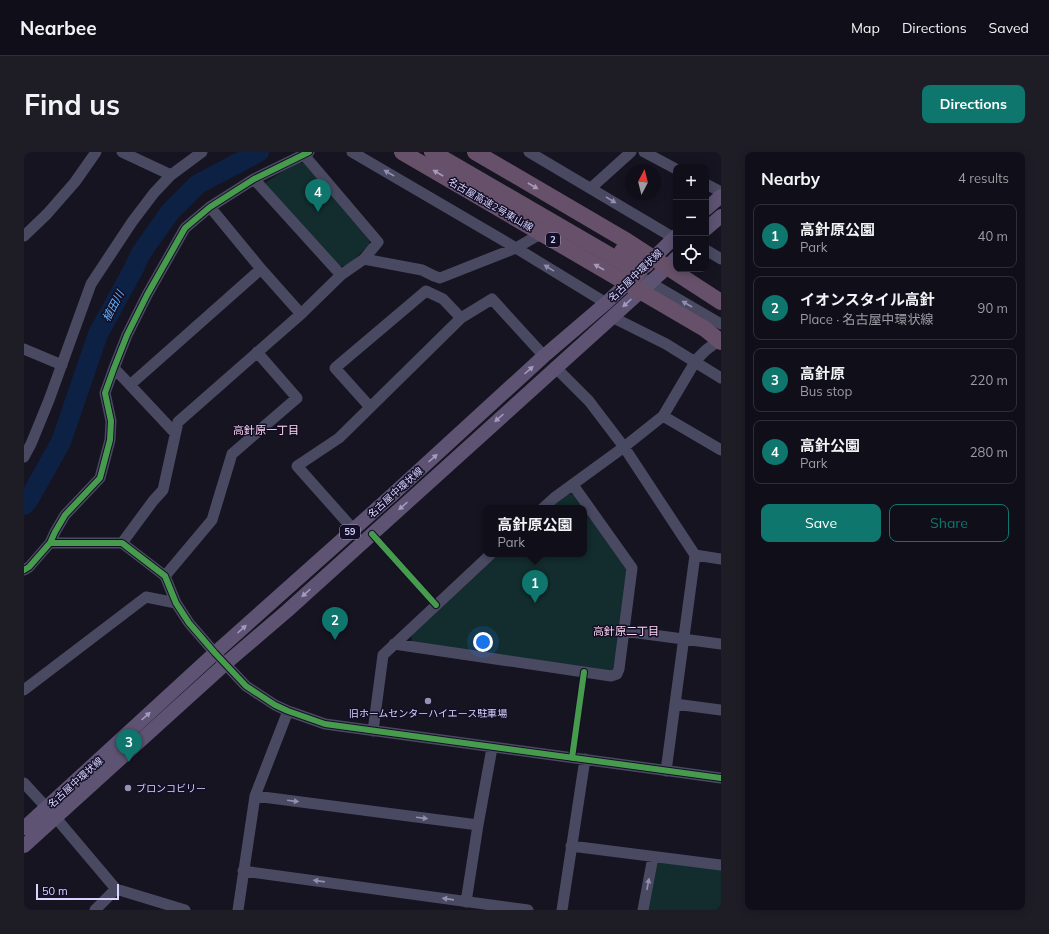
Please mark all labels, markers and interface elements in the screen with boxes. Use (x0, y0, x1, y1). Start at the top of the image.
text: Nearbee (20, 16, 97, 40)
text: Map (851, 19, 880, 37)
text: Directions (902, 19, 967, 37)
text: Saved (989, 19, 1029, 37)
button: Directions (922, 85, 1025, 123)
text: Find us (24, 87, 120, 122)
north arrow (625, 164, 661, 200)
map controls (673, 164, 709, 272)
button: + (673, 164, 709, 200)
text: Nearby (761, 168, 820, 189)
one-way arrow (383, 170, 395, 177)
one-way arrow (432, 170, 444, 177)
text: 4 results (958, 170, 1009, 186)
street label: 名古屋高速2号東山線 (446, 175, 536, 234)
pin: 4 (305, 179, 331, 212)
one-way arrow (527, 182, 539, 189)
one-way arrow (605, 196, 617, 203)
button: − (673, 200, 709, 236)
text: 高針原公園 (800, 220, 875, 239)
text: 1 (771, 228, 779, 244)
text: 40 m (978, 228, 1008, 244)
road number: 2 (546, 233, 560, 247)
button: locate (673, 236, 709, 272)
text: Park (800, 239, 827, 255)
street label: 名古屋中環状線 (606, 246, 665, 304)
one-way arrow (593, 263, 605, 270)
one-way arrow (544, 264, 554, 272)
water label: 植田川 (99, 287, 127, 324)
text: イオンスタイル高針 (800, 290, 935, 309)
one-way arrow (622, 299, 632, 308)
text: 2 (771, 300, 779, 316)
text: 90 m (978, 300, 1008, 316)
one-way arrow (681, 301, 693, 308)
text: Place · 名古屋中環状線 (800, 311, 934, 327)
text: 高針原 (800, 364, 845, 383)
one-way arrow (524, 366, 534, 375)
text: 3 (771, 372, 779, 388)
text: 220 m (970, 372, 1008, 388)
text: Bus stop (800, 383, 852, 399)
one-way arrow (494, 414, 504, 423)
district label: 高針原一丁目 (233, 423, 299, 437)
text: 高針公園 (800, 436, 860, 455)
text: 4 (771, 444, 779, 460)
text: 280 m (970, 444, 1008, 460)
one-way arrow (428, 453, 438, 463)
text: Park (800, 455, 827, 471)
street label: 名古屋中環状線 (365, 464, 426, 521)
one-way arrow (398, 501, 408, 510)
button: Save (761, 504, 881, 542)
button: Share (889, 504, 1009, 542)
popup (483, 505, 587, 557)
text: 高針原公園 (497, 515, 573, 534)
road number: 59 (340, 525, 360, 539)
text: Park (497, 534, 525, 550)
pin: 1 (522, 570, 548, 603)
one-way arrow (302, 588, 311, 597)
pin: 2 (322, 607, 348, 640)
one-way arrow (237, 624, 247, 634)
district label: 高針原二丁目 (593, 624, 659, 638)
your location (473, 632, 493, 652)
marker: 旧ホームセンターハイエース駐車場 (423, 696, 433, 706)
place label: 旧ホームセンターハイエース駐車場 (349, 707, 507, 720)
one-way arrow (141, 712, 151, 721)
pin: 3 (116, 729, 142, 762)
street label: 名古屋中環状線 (45, 754, 106, 811)
place label: ブロンコビリー (136, 782, 206, 795)
marker: ブロンコビリー (123, 783, 133, 793)
one-way arrow (287, 798, 299, 804)
one-way arrow (416, 815, 428, 821)
one-way arrow (645, 877, 651, 890)
one-way arrow (313, 878, 325, 884)
scale bar (36, 882, 119, 901)
text: 50 m (42, 884, 68, 898)
one-way arrow (442, 896, 454, 902)

